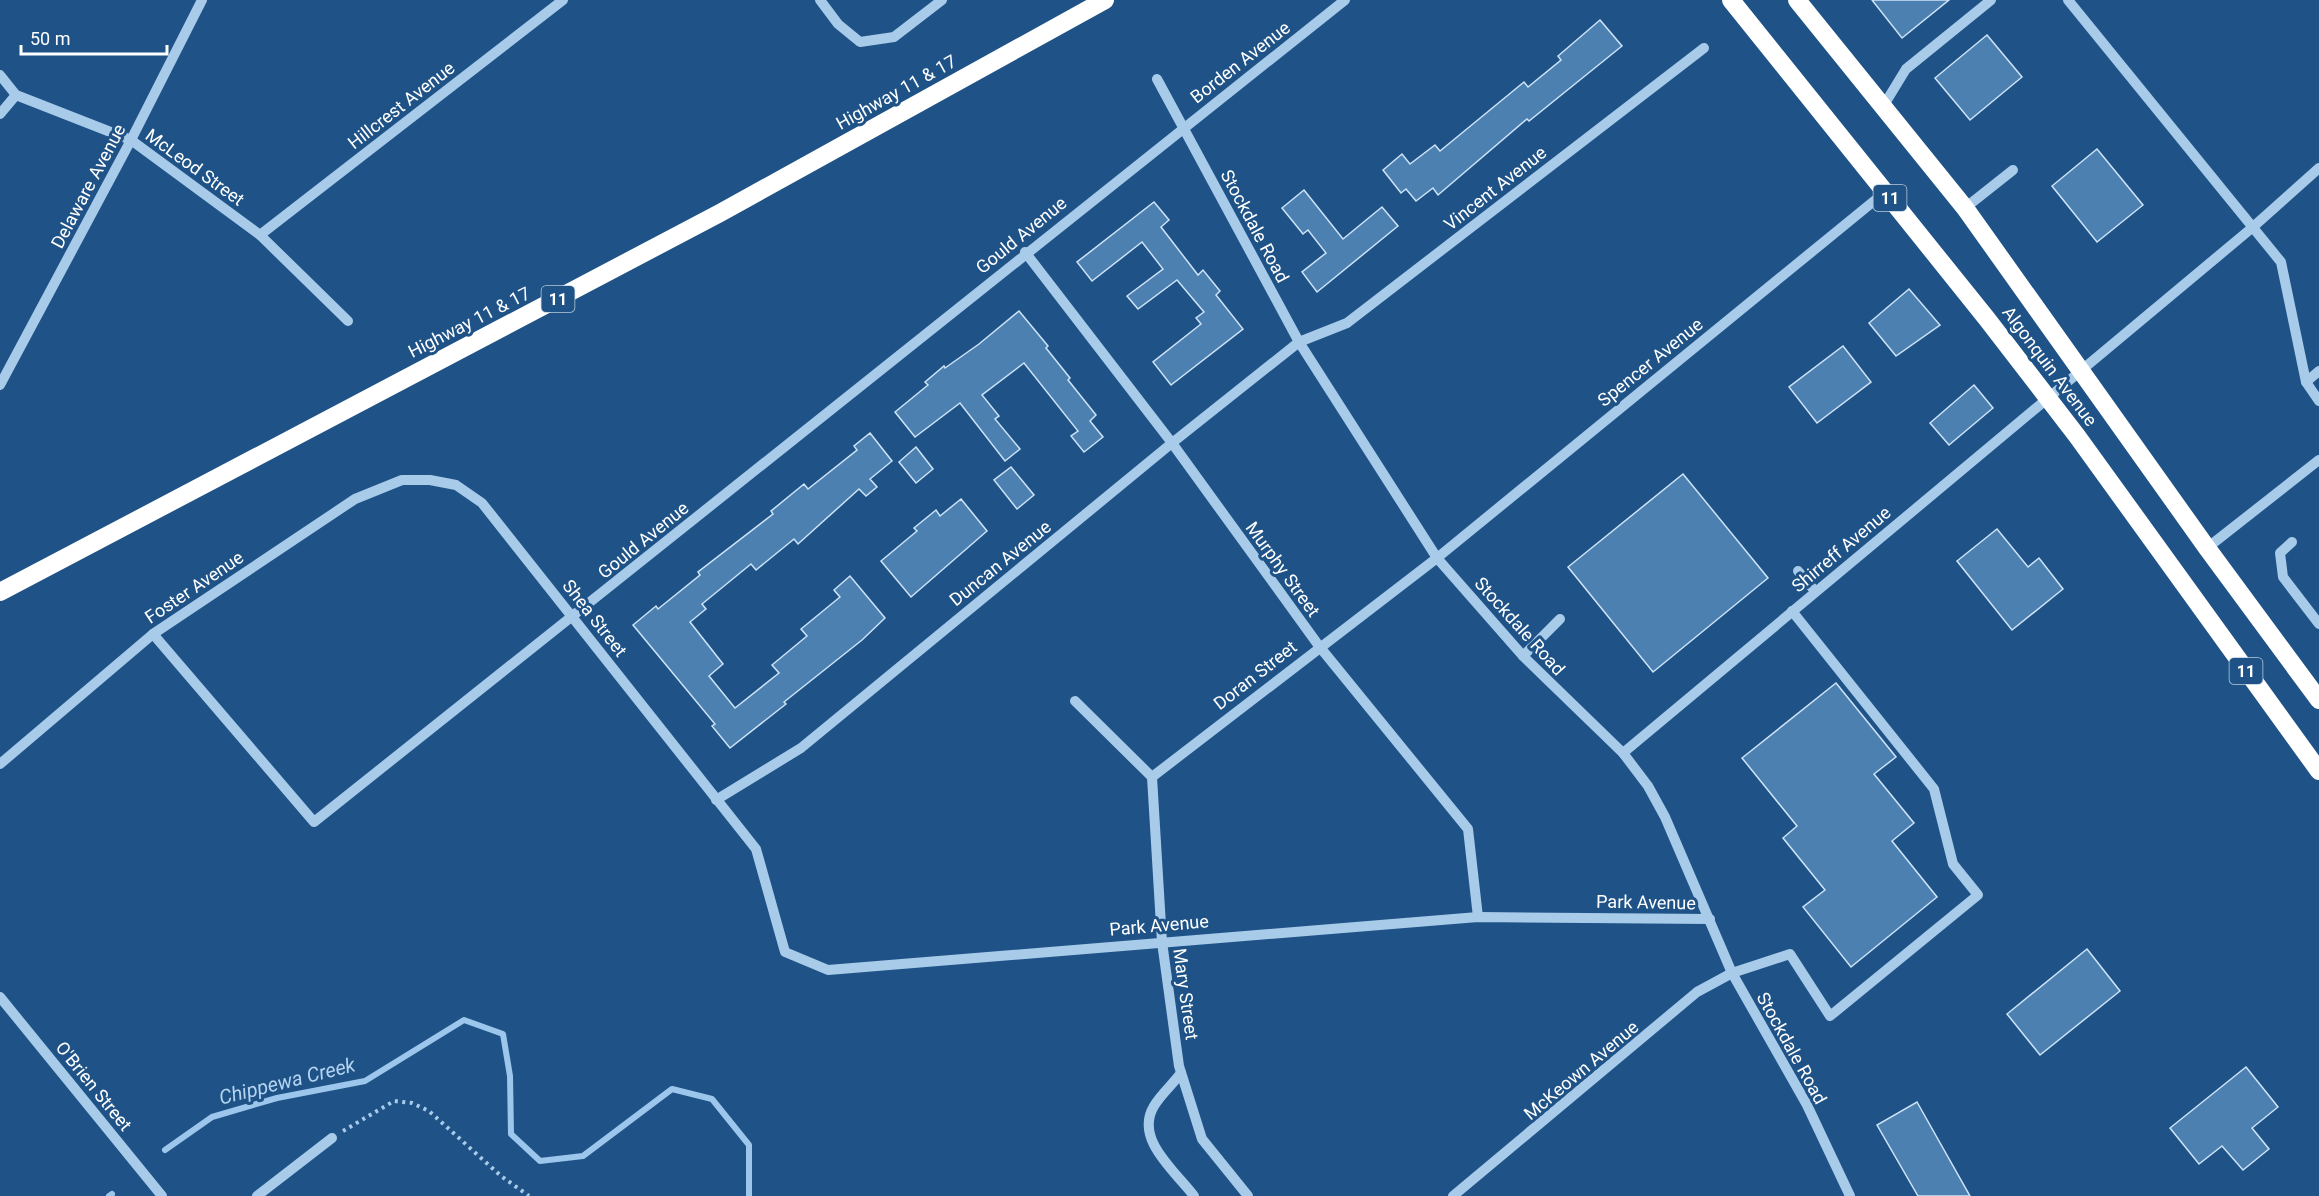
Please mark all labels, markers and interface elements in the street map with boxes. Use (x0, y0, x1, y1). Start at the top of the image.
street label: Borden Avenue (1186, 17, 1294, 107)
scale bar (21, 18, 166, 56)
text: 50 m (30, 28, 70, 49)
street label: Highway 11 & 17 (832, 50, 960, 134)
street label: Hillcrest Avenue (344, 57, 458, 153)
street label: Delaware Avenue (46, 120, 130, 252)
street label: McLeod Street (142, 124, 248, 210)
street label: Vincent Avenue (1440, 142, 1550, 234)
street label: Stockdale Road (1216, 166, 1294, 286)
road number: 11 (1874, 185, 1906, 211)
street label: Gould Avenue (972, 192, 1070, 278)
street label: Highway 11 & 17 (405, 282, 533, 362)
road number: 11 (542, 286, 574, 312)
street label: Algonquin Avenue (1998, 302, 2102, 430)
street label: Spencer Avenue (1593, 313, 1707, 411)
street label: Gould Avenue (594, 497, 692, 583)
street label: Shirreff Avenue (1787, 502, 1895, 596)
street label: Duncan Avenue (945, 516, 1055, 610)
street label: Murphy Street (1242, 517, 1325, 621)
street label: Foster Avenue (141, 546, 247, 628)
street label: Stockdale Road (1470, 573, 1570, 679)
street label: Shea Street (558, 575, 632, 661)
street label: Doran Street (1209, 636, 1301, 714)
road number: 11 (2230, 658, 2262, 684)
street label: Park Avenue (1596, 891, 1696, 913)
street label: Park Avenue (1108, 910, 1210, 940)
street label: Mary Street (1169, 947, 1203, 1041)
street label: Stockdale Road (1753, 988, 1831, 1108)
street label: McKeown Avenue (1520, 1016, 1642, 1124)
street label: O'Brien Street (52, 1037, 136, 1135)
water label: Chippewa Creek (216, 1052, 359, 1110)

